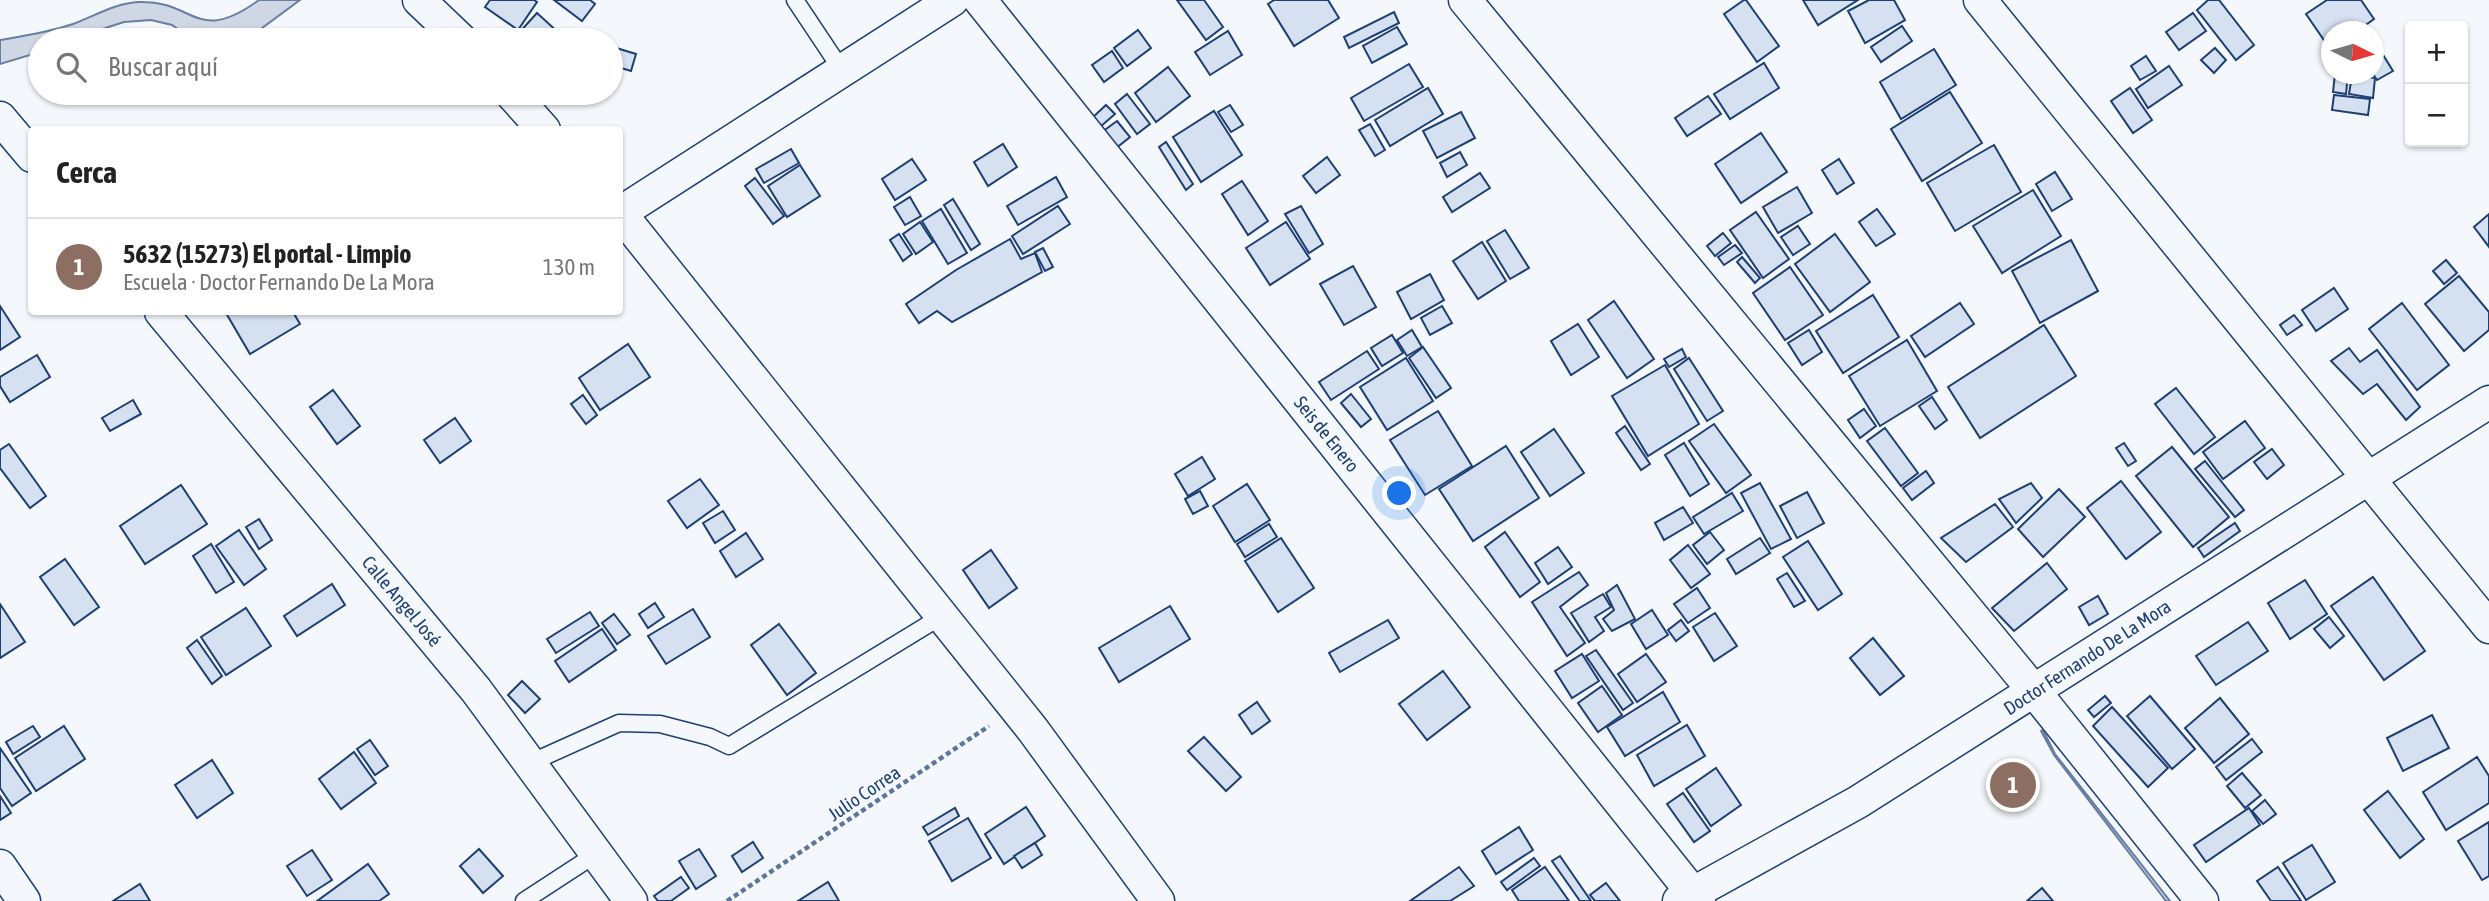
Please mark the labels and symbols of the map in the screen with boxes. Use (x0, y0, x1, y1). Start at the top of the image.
north arrow (2321, 21, 2384, 84)
street label: Seis de Enero (1290, 392, 1364, 476)
your location (1382, 476, 1416, 510)
street label: Calle Angel José (358, 551, 446, 651)
street label: Doctor Fernando De La Mora (1999, 595, 2175, 719)
pin: 1 (1990, 759, 2036, 811)
street label: Julio Correa (824, 761, 904, 825)

